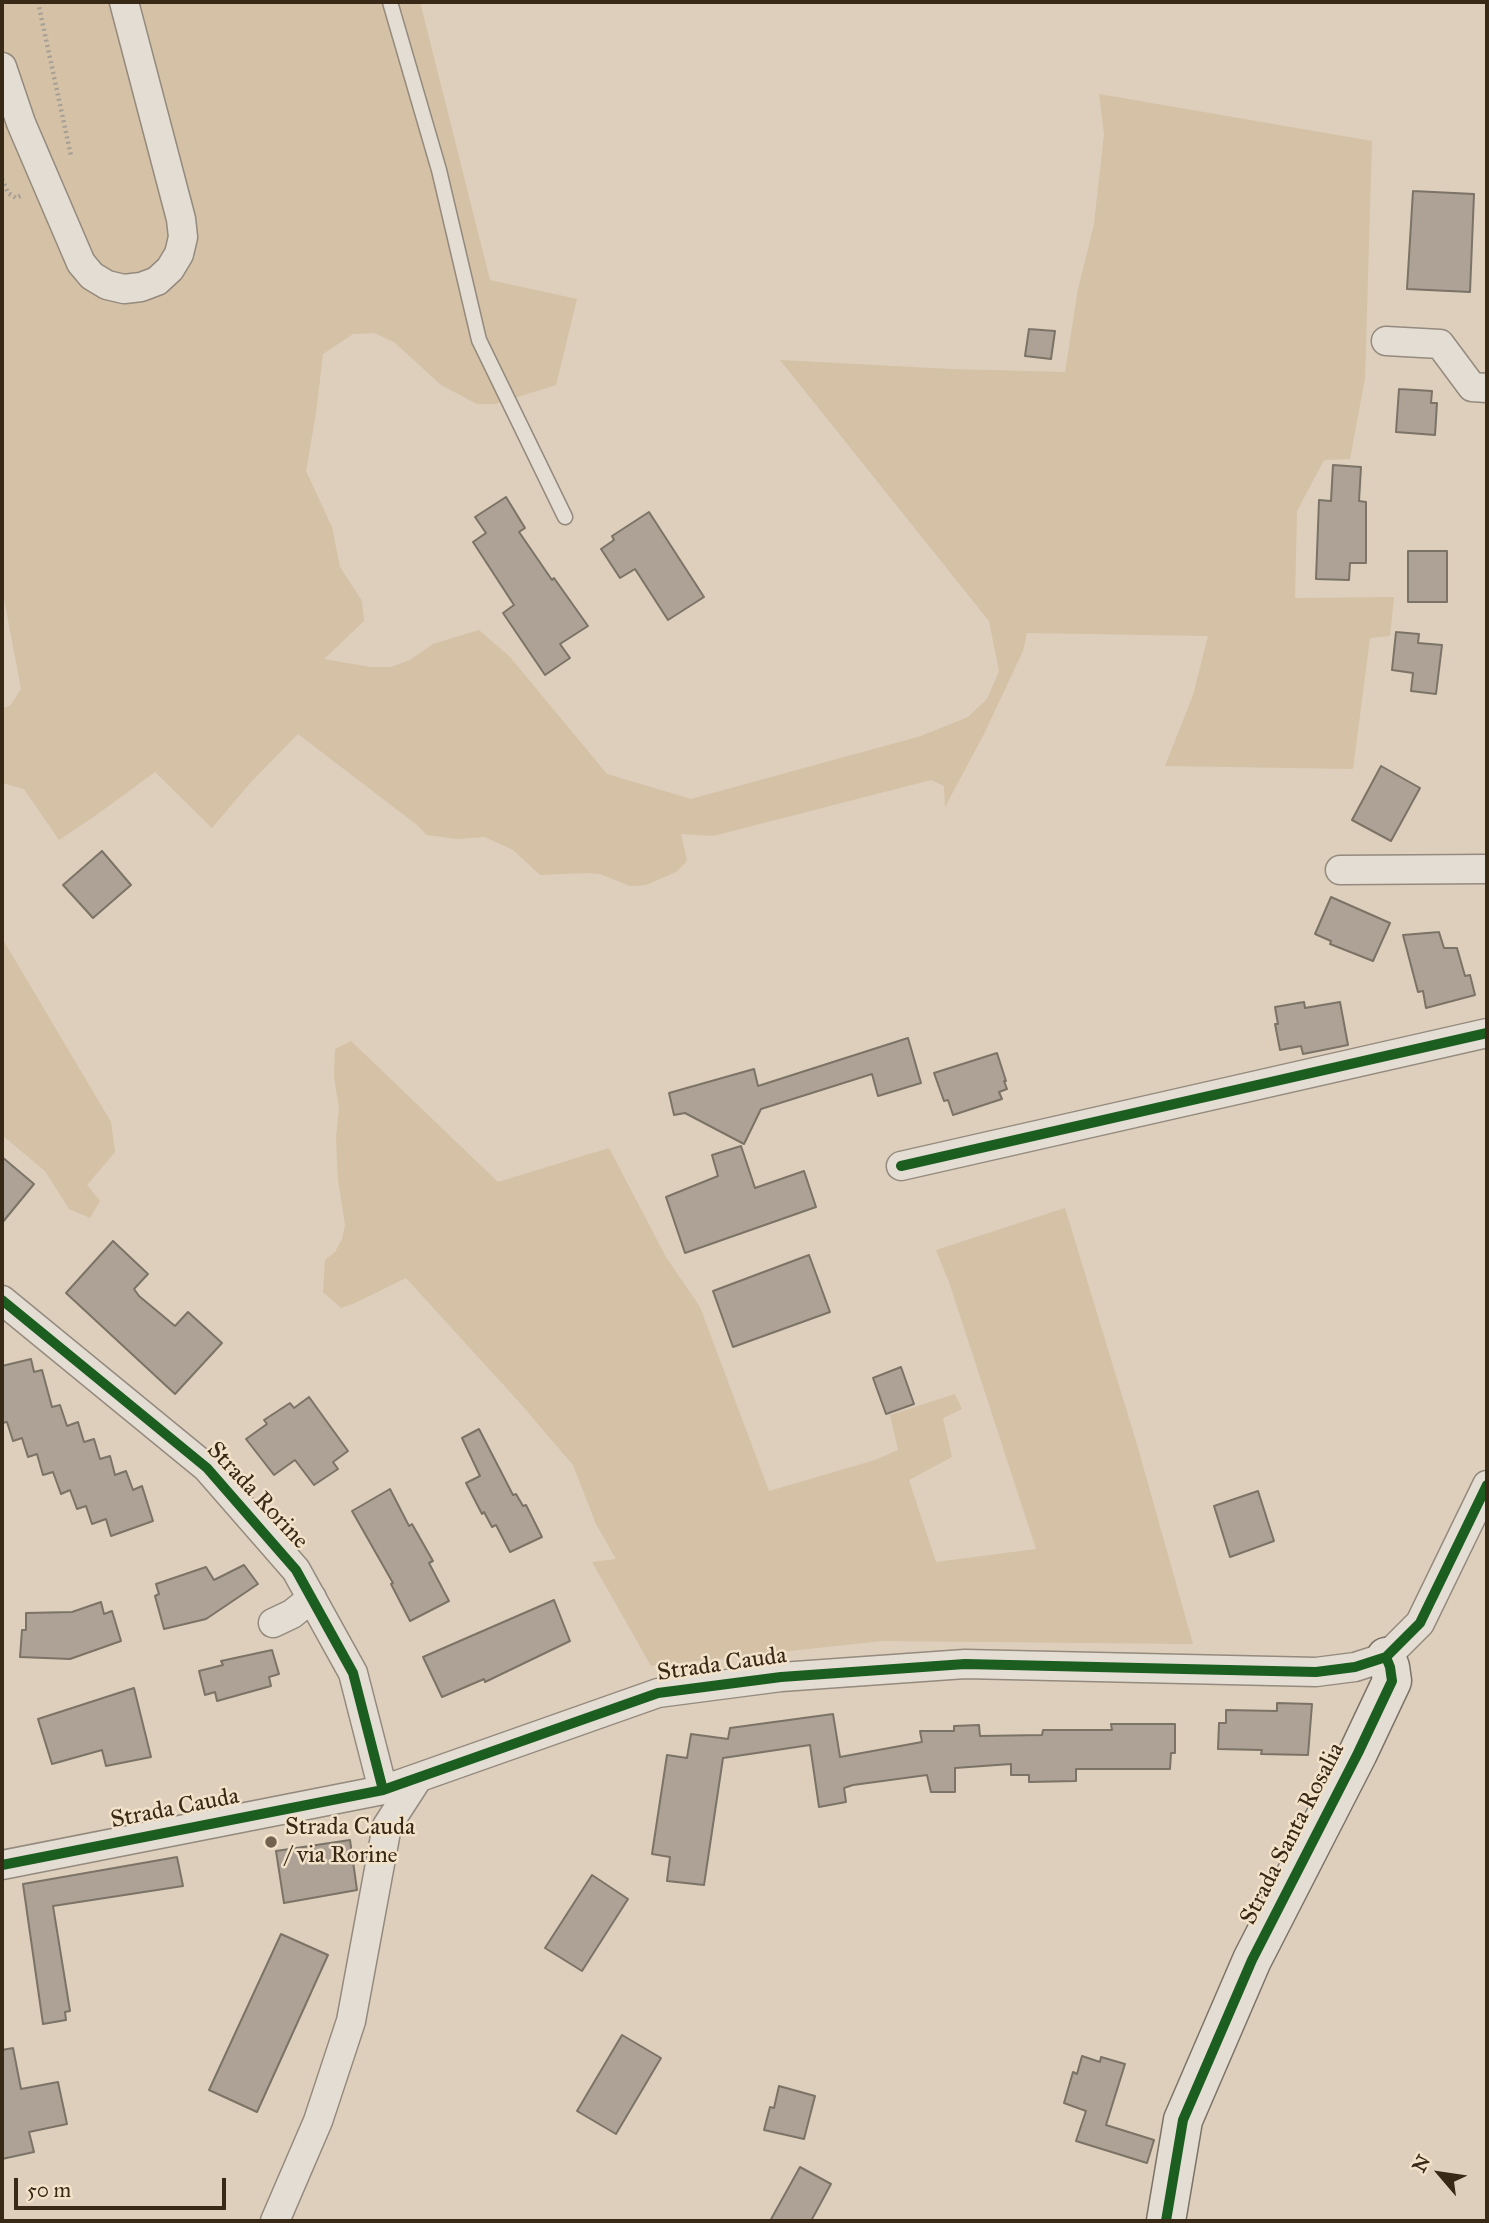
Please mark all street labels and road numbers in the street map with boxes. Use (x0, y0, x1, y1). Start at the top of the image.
street label: Strada Rorine (200, 1436, 314, 1556)
street label: Strada Cauda (656, 1642, 788, 1688)
street label: Strada Santa Rosalia (1235, 1738, 1351, 1930)
street label: Strada Cauda (108, 1782, 242, 1836)

